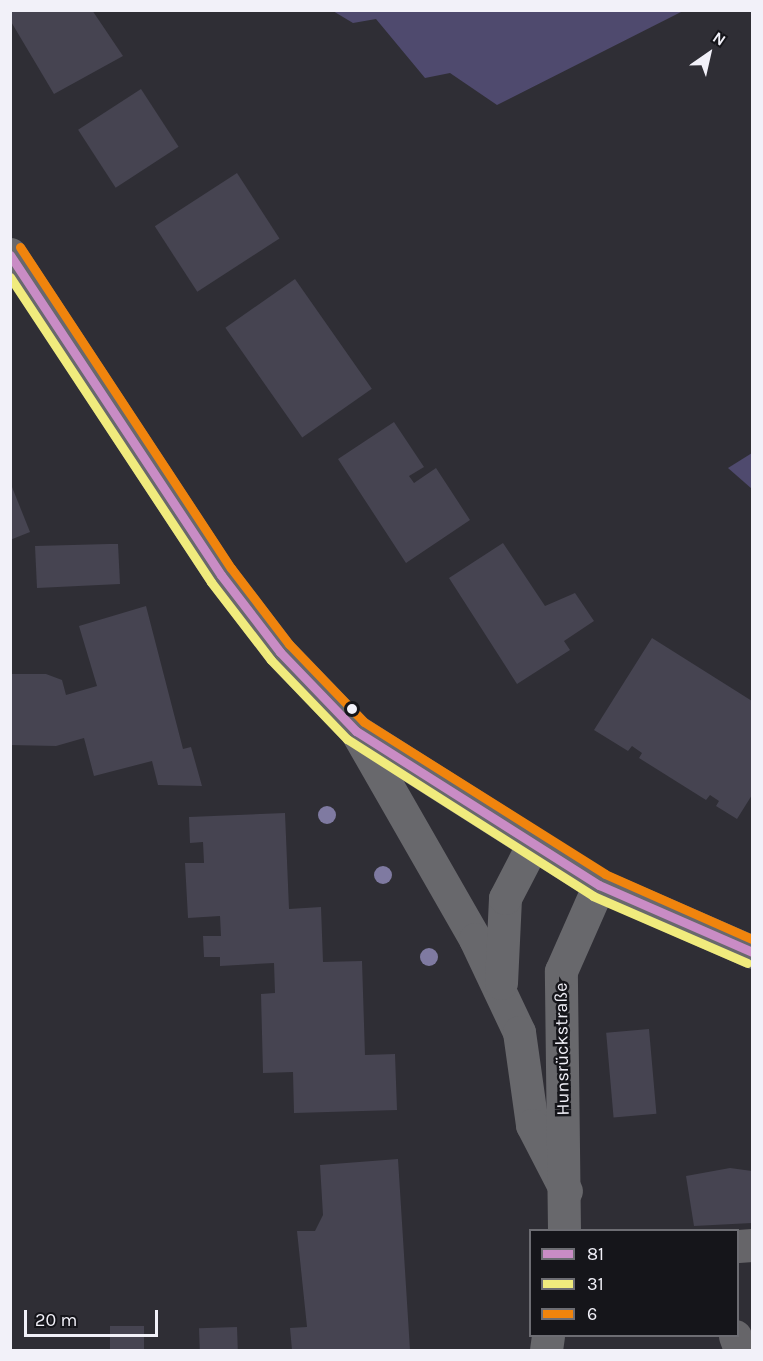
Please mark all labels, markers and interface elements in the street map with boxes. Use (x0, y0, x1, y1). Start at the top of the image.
north arrow (679, 24, 739, 84)
text: N (709, 28, 729, 50)
unlabelled marker (346, 703, 358, 715)
street label: Hunsrückstraße (550, 982, 574, 1116)
legend (529, 1229, 739, 1337)
text: 81 (587, 1243, 604, 1265)
text: 31 (587, 1273, 604, 1295)
scale bar (27, 1298, 160, 1336)
text: 6 (587, 1303, 597, 1325)
text: 20 m (35, 1309, 77, 1331)

